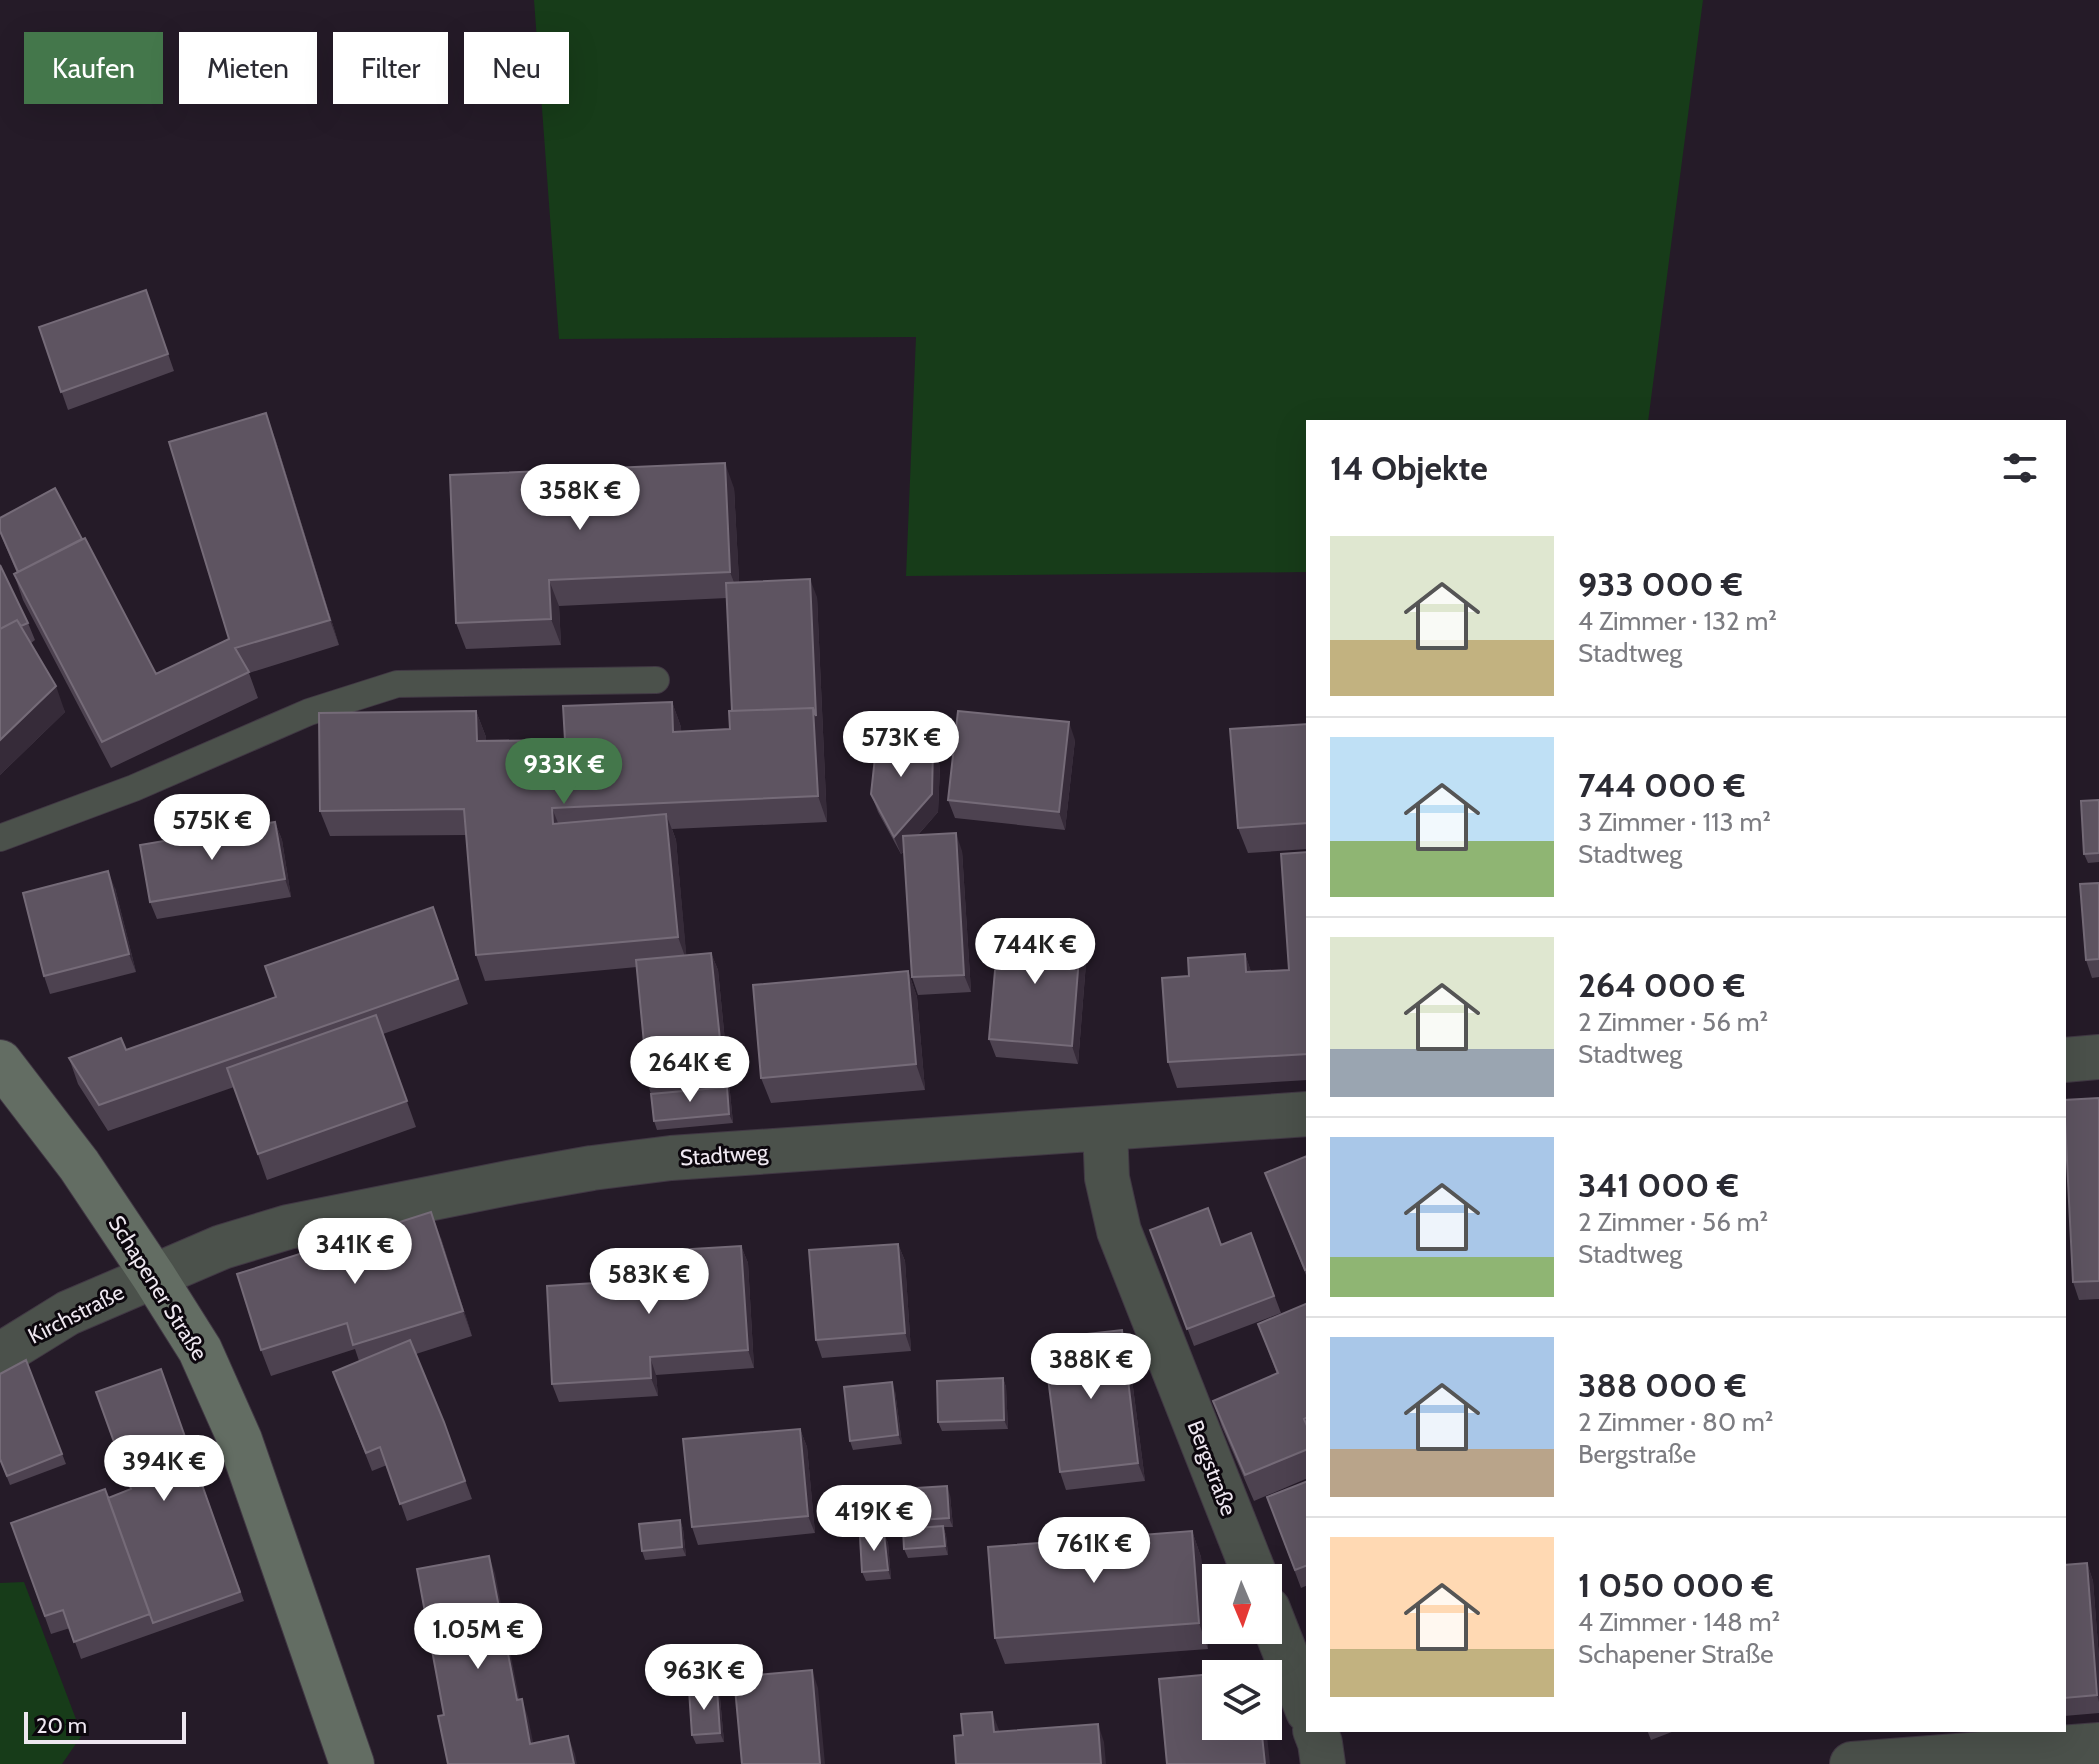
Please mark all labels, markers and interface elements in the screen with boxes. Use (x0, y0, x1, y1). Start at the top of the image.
chip: Kaufen (24, 32, 163, 104)
chip: Mieten (179, 32, 317, 104)
chip: Filter (333, 32, 448, 104)
chip: Neu (464, 32, 569, 104)
icon: filters (1998, 446, 2042, 490)
text: 14 Objekte (1330, 447, 1488, 489)
pin: 358K € (515, 464, 645, 532)
text: 358K € (539, 474, 621, 506)
text: 933 000 € (1578, 563, 1743, 605)
icon: home (1394, 568, 1490, 664)
text: 4 Zimmer · 132 m² (1578, 605, 1777, 637)
text: Stadtweg (1578, 637, 1682, 669)
pin: 573K € (836, 711, 966, 779)
text: 573K € (861, 721, 941, 753)
pin: 933K € (499, 738, 629, 806)
text: 933K € (523, 748, 605, 780)
text: 744 000 € (1578, 764, 1746, 806)
icon: home (1394, 769, 1490, 865)
pin: 575K € (147, 794, 277, 862)
text: 575K € (172, 804, 252, 836)
text: 3 Zimmer · 113 m² (1578, 806, 1771, 838)
text: Stadtweg (1578, 838, 1682, 870)
pin: 744K € (970, 918, 1100, 986)
text: 744K € (993, 928, 1077, 960)
text: 264 000 € (1578, 964, 1745, 1006)
icon: home (1394, 969, 1490, 1065)
text: 2 Zimmer · 56 m² (1578, 1006, 1768, 1038)
pin: 264K € (625, 1036, 755, 1104)
text: Stadtweg (1578, 1038, 1682, 1070)
text: 264K € (648, 1046, 732, 1078)
street label: Stadtweg (679, 1138, 770, 1172)
text: 341 000 € (1578, 1164, 1739, 1206)
icon: home (1394, 1169, 1490, 1265)
text: 2 Zimmer · 56 m² (1578, 1206, 1768, 1238)
street label: Schapener Straße (103, 1211, 213, 1365)
pin: 341K € (290, 1218, 420, 1286)
text: 341K € (316, 1228, 394, 1260)
text: Stadtweg (1578, 1238, 1682, 1270)
pin: 583K € (584, 1248, 714, 1316)
text: 583K € (608, 1258, 690, 1290)
street label: Kirchstraße (24, 1278, 128, 1350)
pin: 388K € (1026, 1333, 1156, 1401)
text: 388K € (1049, 1343, 1133, 1375)
text: 388 000 € (1578, 1364, 1747, 1406)
icon: home (1394, 1369, 1490, 1465)
text: 2 Zimmer · 80 m² (1578, 1406, 1773, 1438)
street label: Bergstraße (1181, 1417, 1243, 1519)
pin: 394K € (99, 1435, 229, 1503)
text: Bergstraße (1578, 1438, 1696, 1470)
text: 394K € (122, 1445, 206, 1477)
pin: 419K € (809, 1485, 939, 1553)
text: 419K € (835, 1495, 913, 1527)
pin: 761K € (1029, 1517, 1159, 1585)
text: 761K € (1056, 1527, 1132, 1559)
north arrow (1202, 1564, 1282, 1644)
map controls (1202, 1564, 1282, 1740)
text: 1 050 000 € (1578, 1564, 1774, 1606)
icon: home (1394, 1569, 1490, 1665)
pin: 1.05M € (404, 1603, 552, 1671)
text: 4 Zimmer · 148 m² (1578, 1606, 1780, 1638)
text: 1.05M € (432, 1613, 524, 1645)
text: Schapener Straße (1578, 1638, 1774, 1670)
pin: 963K € (639, 1644, 769, 1712)
text: 963K € (663, 1654, 745, 1686)
button: layers (1202, 1660, 1282, 1740)
scale bar (24, 1708, 186, 1744)
text: 20 m (36, 1712, 87, 1739)

